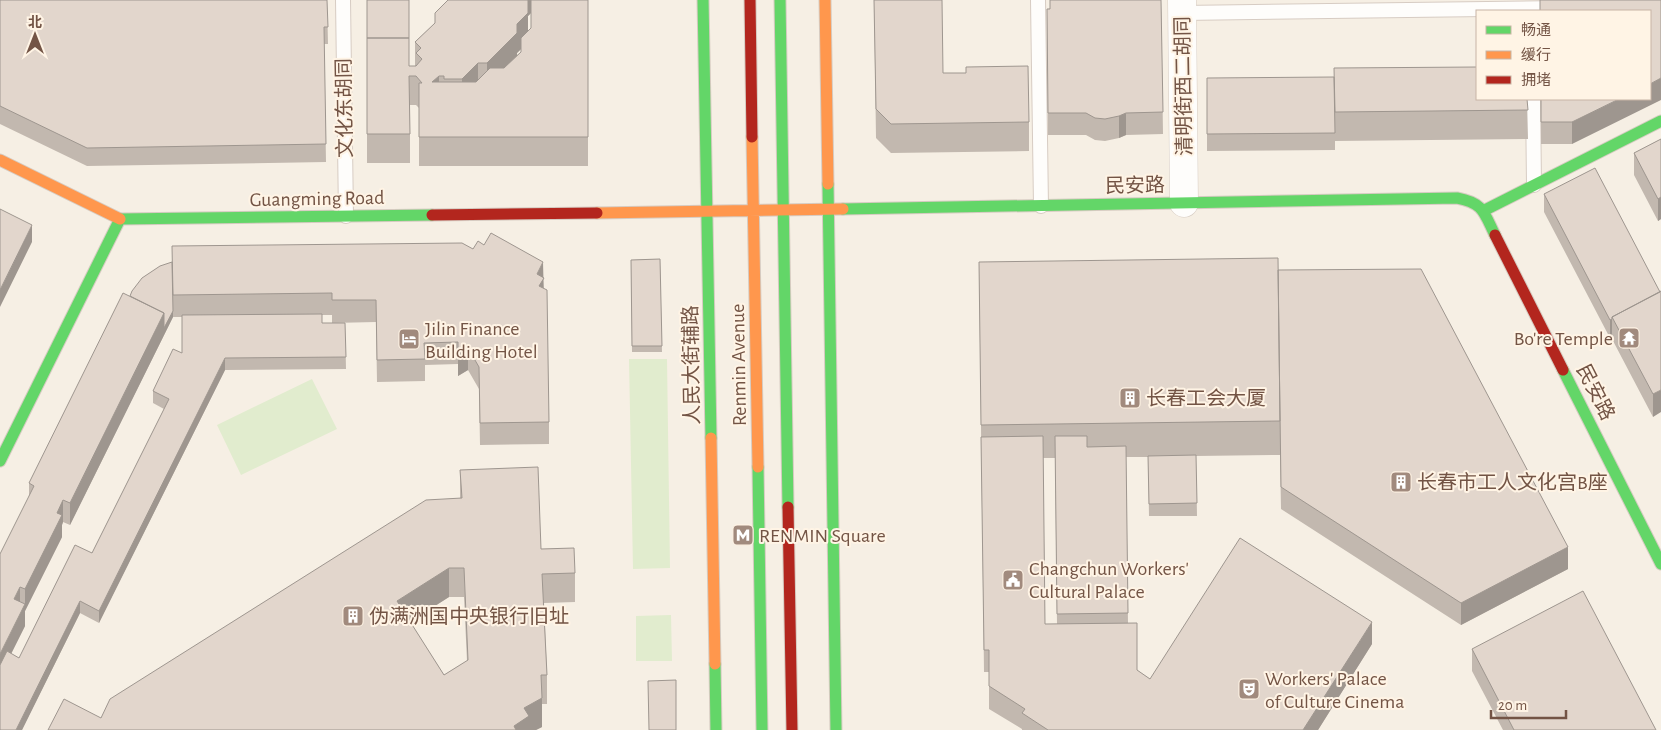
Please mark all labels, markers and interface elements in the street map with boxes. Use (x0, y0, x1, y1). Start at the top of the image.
north arrow (10, 10, 60, 60)
legend (1476, 10, 1651, 100)
text: 北 (28, 15, 42, 30)
street label: 清明街西二胡同 (1172, 16, 1195, 156)
text: 畅通 (1521, 22, 1551, 38)
text: 缓行 (1521, 47, 1551, 63)
street label: 文化东胡同 (332, 58, 356, 158)
text: 拥堵 (1521, 72, 1551, 88)
street label: 民安路 (1105, 174, 1165, 197)
street label: Guangming Road (249, 188, 385, 210)
street label: Renmin Avenue (728, 304, 750, 426)
street label: 人民大街辅路 (680, 305, 703, 425)
place label: Jilin Finance Building Hotel (425, 319, 538, 362)
temple icon: Bo're Temple (1617, 326, 1641, 350)
hotel icon: Jilin Finance Building Hotel (397, 327, 421, 351)
place label: Bo're Temple (1514, 329, 1613, 349)
street label: 民安路 (1573, 361, 1619, 424)
building icon: 长春工会大厦 (1118, 386, 1142, 410)
place label: 长春工会大厦 (1146, 388, 1266, 409)
building icon: 长春市工人文化宫B座 (1389, 470, 1413, 494)
place label: 长春市工人文化宫B座 (1417, 471, 1608, 493)
metro station icon: RENMIN Square (731, 523, 755, 547)
place label: RENMIN Square (759, 526, 886, 546)
place label: Changchun Workers' Cultural Palace (1029, 559, 1189, 602)
public building icon: Changchun Workers' Cultural Palace (1001, 568, 1025, 592)
building icon: 伪满洲国中央银行旧址 (341, 604, 365, 628)
place label: 伪满洲国中央银行旧址 (369, 606, 569, 627)
place label: Workers' Palace of Culture Cinema (1265, 669, 1404, 712)
theatre icon: Workers' Palace of Culture Cinema (1237, 677, 1261, 701)
scale bar (1491, 688, 1566, 720)
text: 20 m (1498, 698, 1527, 713)

